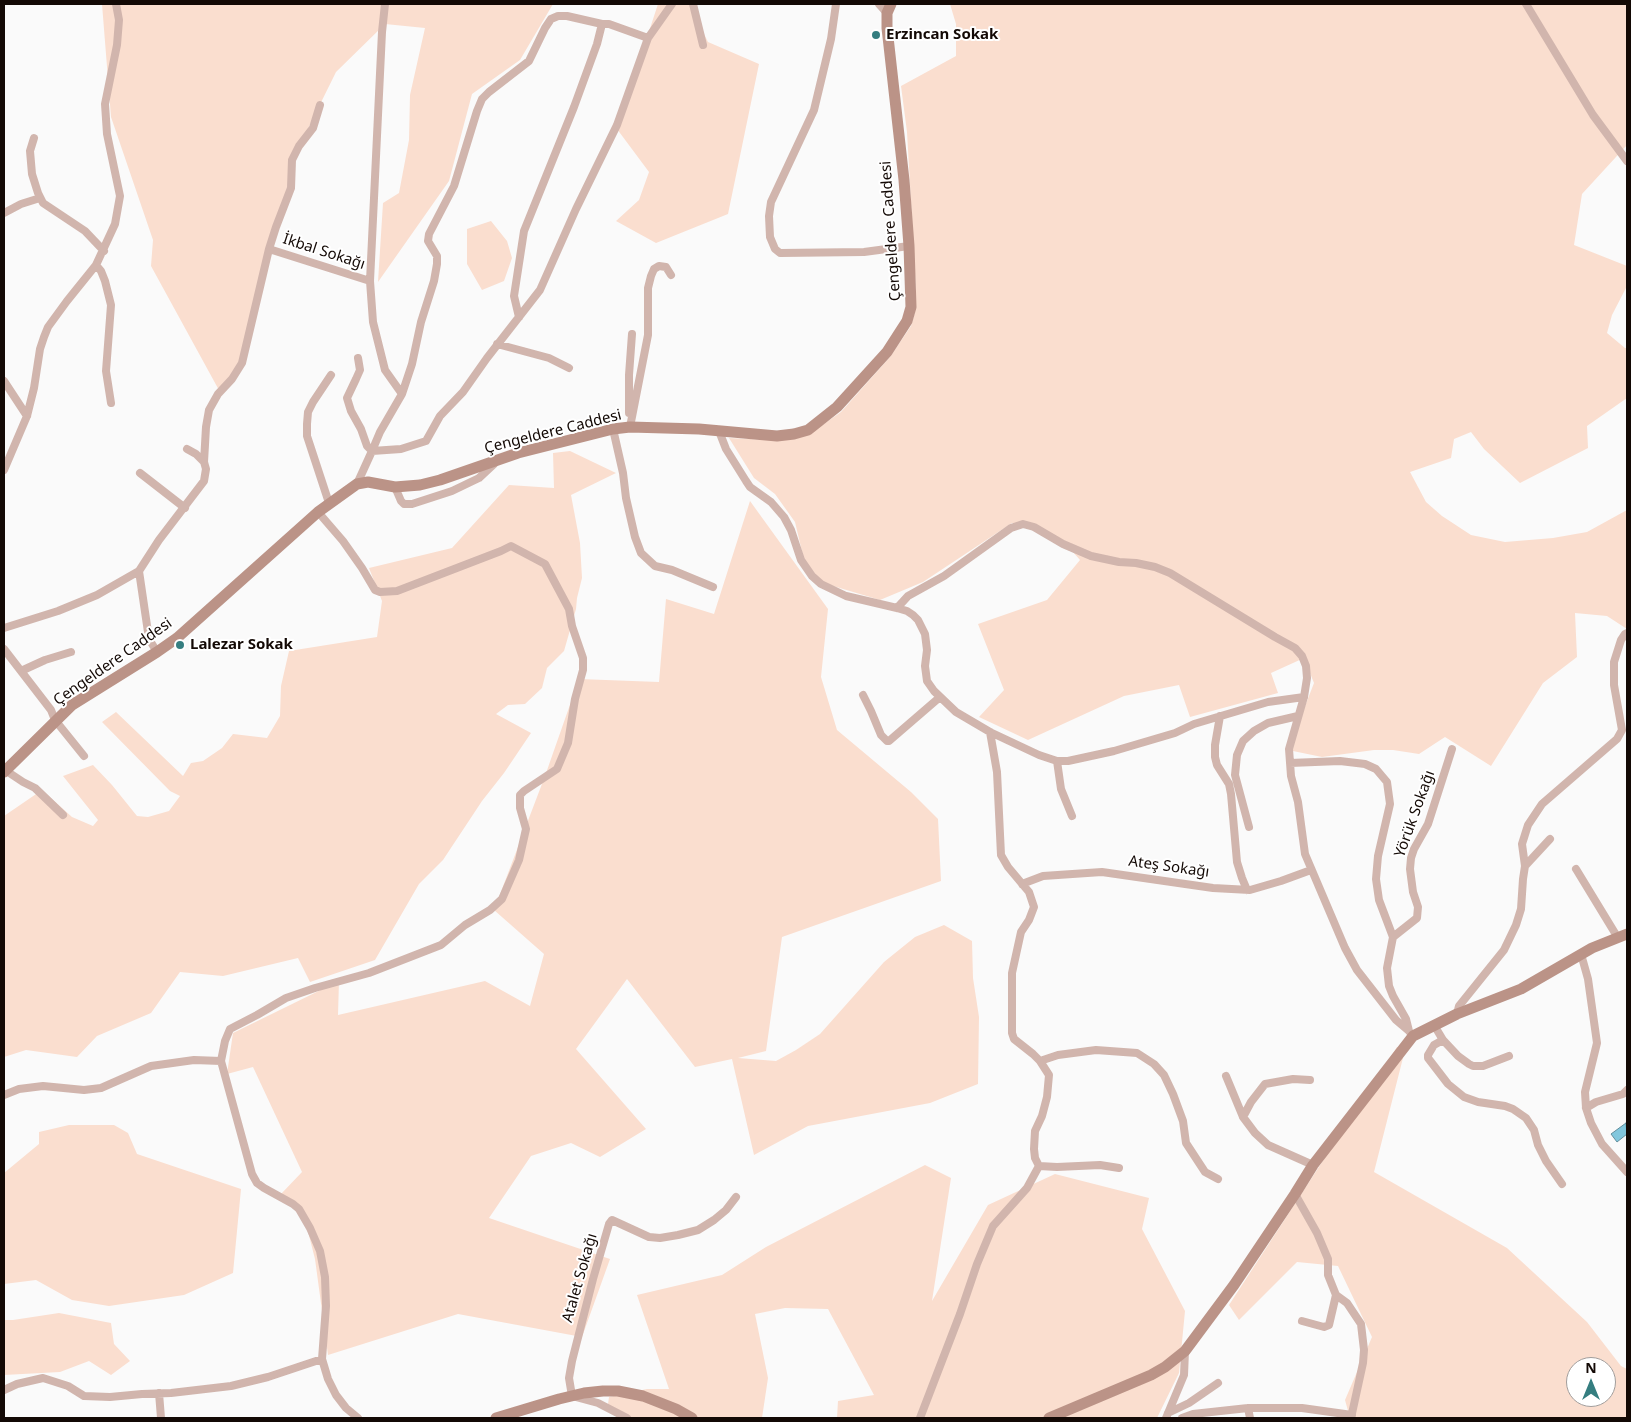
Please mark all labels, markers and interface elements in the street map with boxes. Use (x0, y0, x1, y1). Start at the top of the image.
place label: Erzincan Sokak (886, 26, 998, 44)
marker: Erzincan Sokak (870, 29, 882, 41)
street label: Çengeldere Caddesi (877, 160, 905, 302)
street label: İkbal Sokağı (281, 230, 367, 274)
street label: Çengeldere Caddesi (483, 406, 623, 458)
street label: Çengeldere Caddesi (50, 614, 176, 710)
place label: Lalezar Sokak (190, 636, 293, 654)
marker: Lalezar Sokak (174, 639, 186, 651)
street label: Yörük Sokağı (1391, 768, 1439, 860)
street label: Ateş Sokağı (1127, 852, 1211, 882)
street label: Atalet Sokağı (559, 1231, 601, 1325)
north arrow (1566, 1357, 1616, 1407)
text: N (1585, 1358, 1597, 1377)

